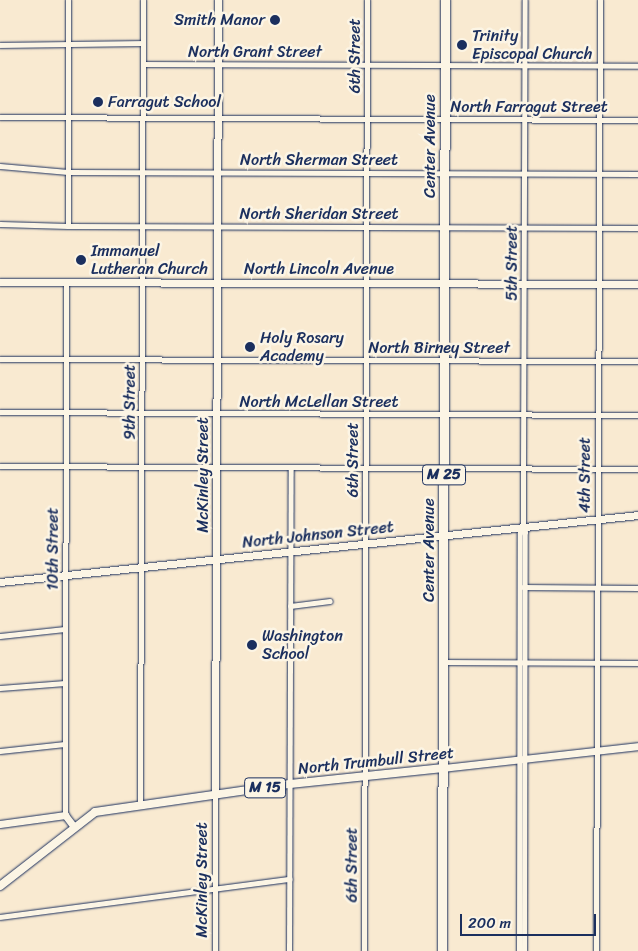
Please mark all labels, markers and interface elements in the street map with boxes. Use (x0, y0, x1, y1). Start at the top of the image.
place label: Smith Manor (174, 10, 265, 30)
marker: Smith Manor (269, 14, 281, 26)
street label: 6th Street (345, 18, 365, 94)
place label: Trinity Episcopal Church (472, 26, 592, 64)
marker: Trinity Episcopal Church (456, 39, 468, 51)
street label: North Grant Street (187, 42, 323, 62)
place label: Farragut School (108, 92, 221, 112)
street label: Center Avenue (420, 94, 440, 198)
marker: Farragut School (92, 96, 104, 108)
street label: North Farragut Street (450, 97, 608, 117)
street label: North Sherman Street (240, 150, 398, 170)
street label: North Sheridan Street (240, 204, 398, 224)
street label: 5th Street (502, 225, 522, 301)
place label: Immanuel Lutheran Church (91, 241, 208, 279)
marker: Immanuel Lutheran Church (75, 254, 87, 266)
street label: North Lincoln Avenue (244, 259, 394, 279)
place label: Holy Rosary Academy (260, 328, 344, 366)
street label: North Birney Street (368, 338, 510, 358)
marker: Holy Rosary Academy (244, 341, 256, 353)
street label: 9th Street (120, 364, 140, 440)
street label: North McLellan Street (240, 392, 398, 412)
street label: McKinley Street (193, 417, 213, 533)
street label: 6th Street (343, 422, 363, 498)
street label: 4th Street (575, 437, 595, 513)
road number: M 25 (422, 462, 466, 488)
street label: Center Avenue (419, 498, 439, 602)
street label: 10th Street (43, 507, 63, 591)
street label: North Johnson Street (241, 518, 395, 552)
place label: Washington School (262, 626, 343, 664)
marker: Washington School (246, 639, 258, 651)
street label: North Trumbull Street (297, 743, 455, 779)
road number: M 15 (244, 776, 286, 800)
street label: McKinley Street (192, 822, 212, 938)
street label: 6th Street (342, 827, 362, 903)
scale bar (463, 904, 599, 936)
text: 200 m (468, 910, 511, 936)

